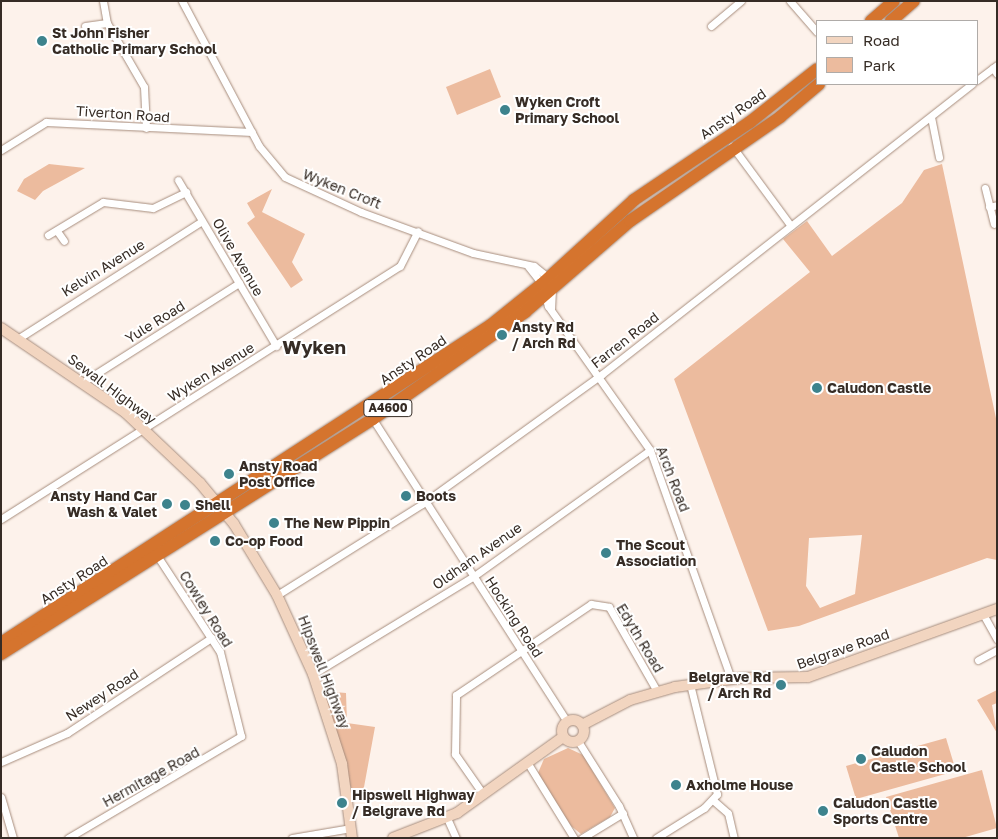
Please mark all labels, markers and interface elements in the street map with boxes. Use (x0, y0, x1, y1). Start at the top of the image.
legend (816, 20, 978, 85)
place label: St John Fisher Catholic Primary School (52, 25, 217, 58)
text: Road (863, 31, 900, 49)
marker: St John Fisher Catholic Primary School (36, 35, 48, 47)
text: Park (863, 56, 895, 74)
street label: Ansty Road (697, 85, 769, 143)
place label: Wyken Croft Primary School (515, 94, 619, 126)
street label: Tiverton Road (75, 102, 171, 126)
marker: Wyken Croft Primary School (499, 104, 511, 116)
street label: Wyken Croft (300, 166, 384, 212)
street label: Olive Avenue (209, 215, 267, 299)
street label: Kelvin Avenue (58, 236, 148, 300)
street label: Yule Road (122, 297, 188, 347)
street label: Farren Road (588, 308, 662, 372)
place label: Ansty Rd / Arch Rd (512, 319, 576, 352)
marker: Ansty Rd / Arch Rd (496, 329, 508, 341)
street label: Ansty Road (376, 332, 450, 388)
district label: Wyken (282, 336, 346, 358)
street label: Wyken Avenue (165, 339, 257, 405)
street label: Sewall Highway (64, 350, 160, 428)
place label: Caludon Castle (827, 380, 931, 396)
marker: Caludon Castle (811, 382, 823, 394)
road number: A4600 (363, 398, 413, 418)
street label: Arch Road (653, 444, 693, 514)
place label: Ansty Road Post Office (239, 458, 317, 491)
marker: Ansty Road Post Office (223, 468, 235, 480)
place label: Ansty Hand Car Wash & Valet (50, 488, 157, 520)
place label: Boots (416, 488, 456, 504)
marker: Boots (400, 490, 412, 502)
place label: Shell (195, 497, 230, 513)
marker: Ansty Hand Car Wash & Valet (161, 498, 173, 510)
marker: Shell (179, 499, 191, 511)
place label: The New Pippin (284, 515, 390, 531)
marker: The New Pippin (268, 517, 280, 529)
street label: Oldham Avenue (429, 519, 525, 593)
place label: Co-op Food (225, 533, 303, 549)
marker: Co-op Food (209, 535, 221, 547)
place label: The Scout Association (616, 537, 696, 570)
marker: The Scout Association (600, 547, 612, 559)
street label: Ansty Road (37, 552, 111, 608)
street label: Cowley Road (176, 568, 236, 650)
street label: Hocking Road (482, 573, 546, 661)
street label: Edyth Road (613, 601, 667, 675)
street label: Hipswell Highway (295, 613, 353, 731)
street label: Belgrave Road (794, 625, 892, 673)
street label: Newey Road (62, 665, 142, 725)
place label: Belgrave Rd / Arch Rd (688, 669, 771, 702)
marker: Belgrave Rd / Arch Rd (775, 679, 787, 691)
street label: Hermitage Road (100, 743, 202, 811)
place label: Caludon Castle School (871, 743, 966, 776)
marker: Caludon Castle School (855, 753, 867, 765)
place label: Axholme House (686, 777, 793, 793)
marker: Axholme House (670, 779, 682, 791)
place label: Hipswell Highway / Belgrave Rd (352, 787, 475, 820)
place label: Caludon Castle Sports Centre (833, 795, 937, 828)
marker: Hipswell Highway / Belgrave Rd (336, 797, 348, 809)
marker: Caludon Castle Sports Centre (817, 805, 829, 817)

